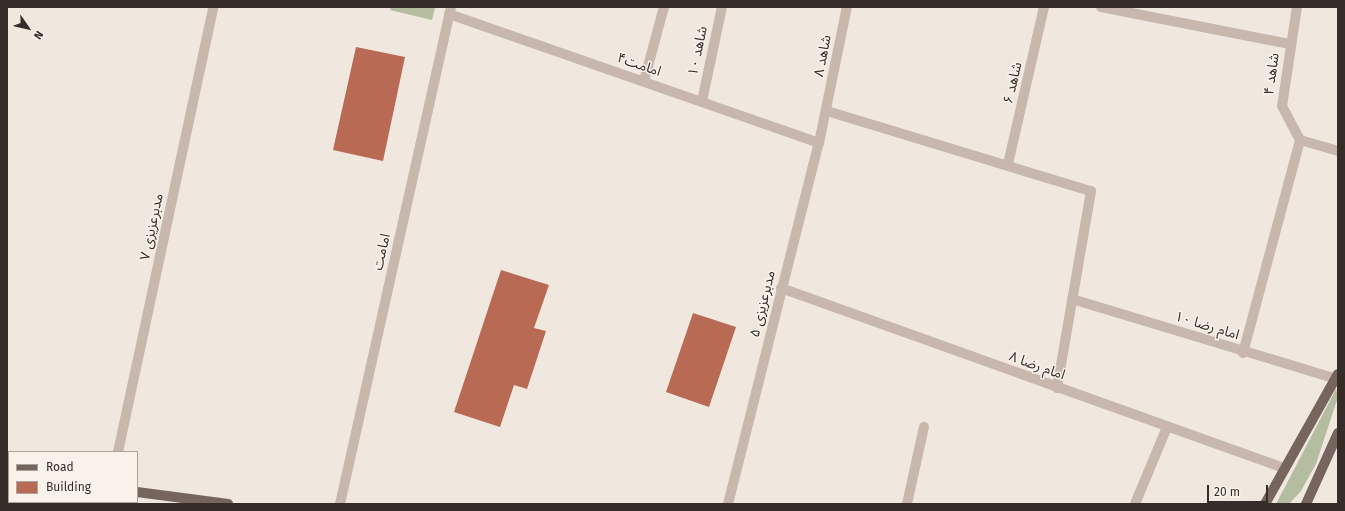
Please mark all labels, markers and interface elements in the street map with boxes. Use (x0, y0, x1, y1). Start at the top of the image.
north arrow (8, 8, 48, 48)
street label: شاهد ۱۰ (685, 25, 711, 77)
text: N (31, 28, 46, 42)
street label: شاهد ۸ (811, 34, 835, 78)
street label: امامت۴ (615, 50, 663, 80)
street label: شاهد ۴ (1261, 52, 1283, 96)
street label: شاهد ۶ (1000, 61, 1026, 105)
street label: مدبرعزیزی ۷ (137, 192, 167, 262)
street label: امامت (370, 232, 394, 272)
street label: مدبرعزیزی ۵ (747, 269, 779, 339)
street label: امام رضا ۱۰ (1173, 308, 1241, 344)
street label: امام رضا ۸ (1007, 348, 1067, 384)
legend (8, 451, 138, 503)
text: Road (46, 460, 74, 474)
scale bar (1209, 477, 1270, 503)
text: Building (46, 480, 91, 494)
text: 20 m (1214, 485, 1240, 499)

